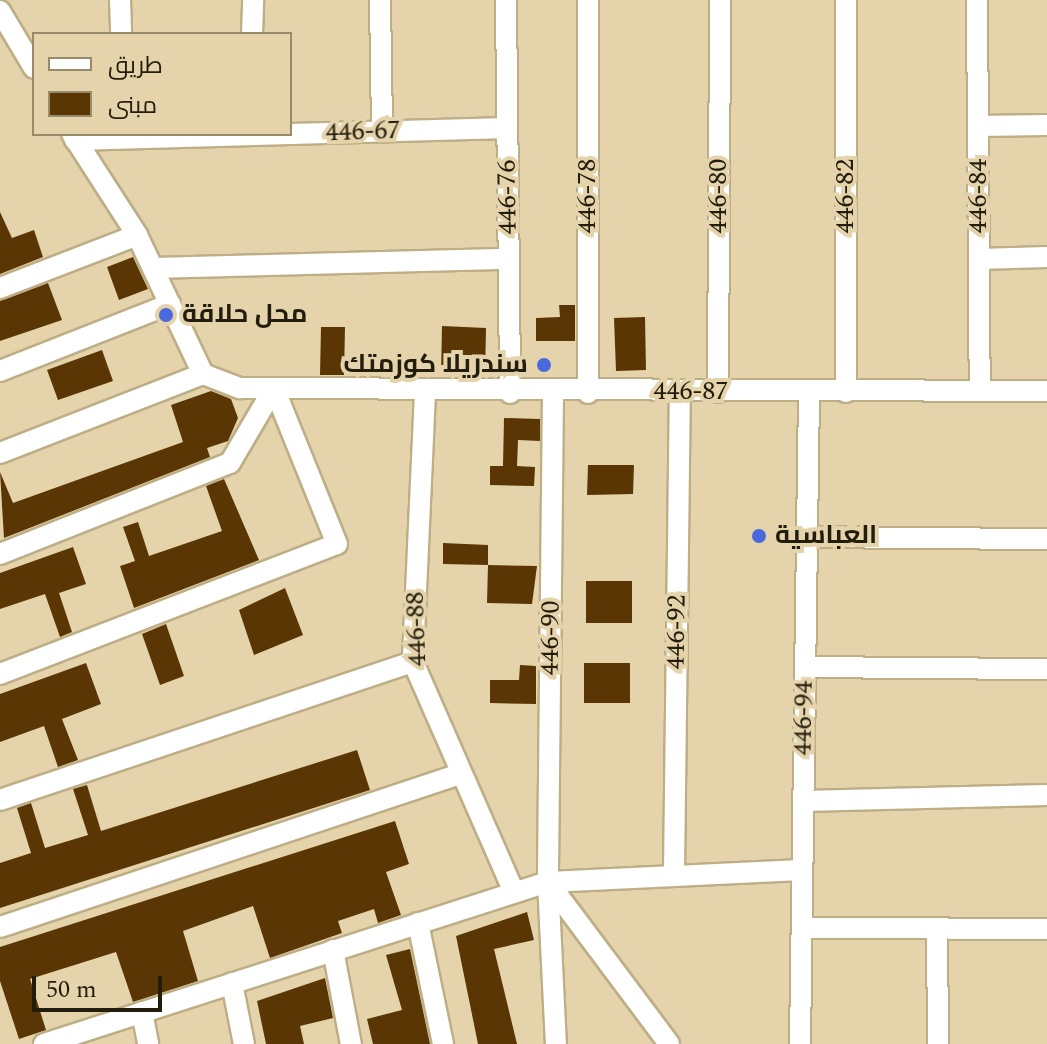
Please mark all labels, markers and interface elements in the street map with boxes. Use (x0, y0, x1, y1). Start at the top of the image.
legend (32, 32, 292, 136)
text: طريق (108, 48, 163, 84)
text: مبنى (108, 88, 157, 124)
street label: 446-67 (325, 115, 401, 149)
street label: 446-76 (492, 159, 524, 235)
street label: 446-78 (572, 159, 604, 233)
street label: 446-80 (703, 159, 735, 233)
street label: 446-82 (830, 159, 862, 233)
street label: 446-84 (963, 159, 995, 233)
place label: محل حلاقة (182, 299, 307, 331)
marker: محل حلاقة (157, 306, 175, 324)
place label: سندريلا كوزمتك (344, 349, 528, 381)
marker: سندريلا كوزمتك (535, 356, 553, 374)
street label: 446-87 (654, 376, 728, 408)
place label: العباسية (775, 520, 877, 552)
marker: العباسية (750, 527, 768, 545)
street label: 446-88 (400, 591, 434, 667)
street label: 446-92 (661, 594, 693, 670)
street label: 446-90 (535, 600, 567, 676)
street label: 446-94 (788, 680, 820, 756)
scale bar (36, 960, 166, 1010)
text: 50 m (46, 972, 97, 1008)

